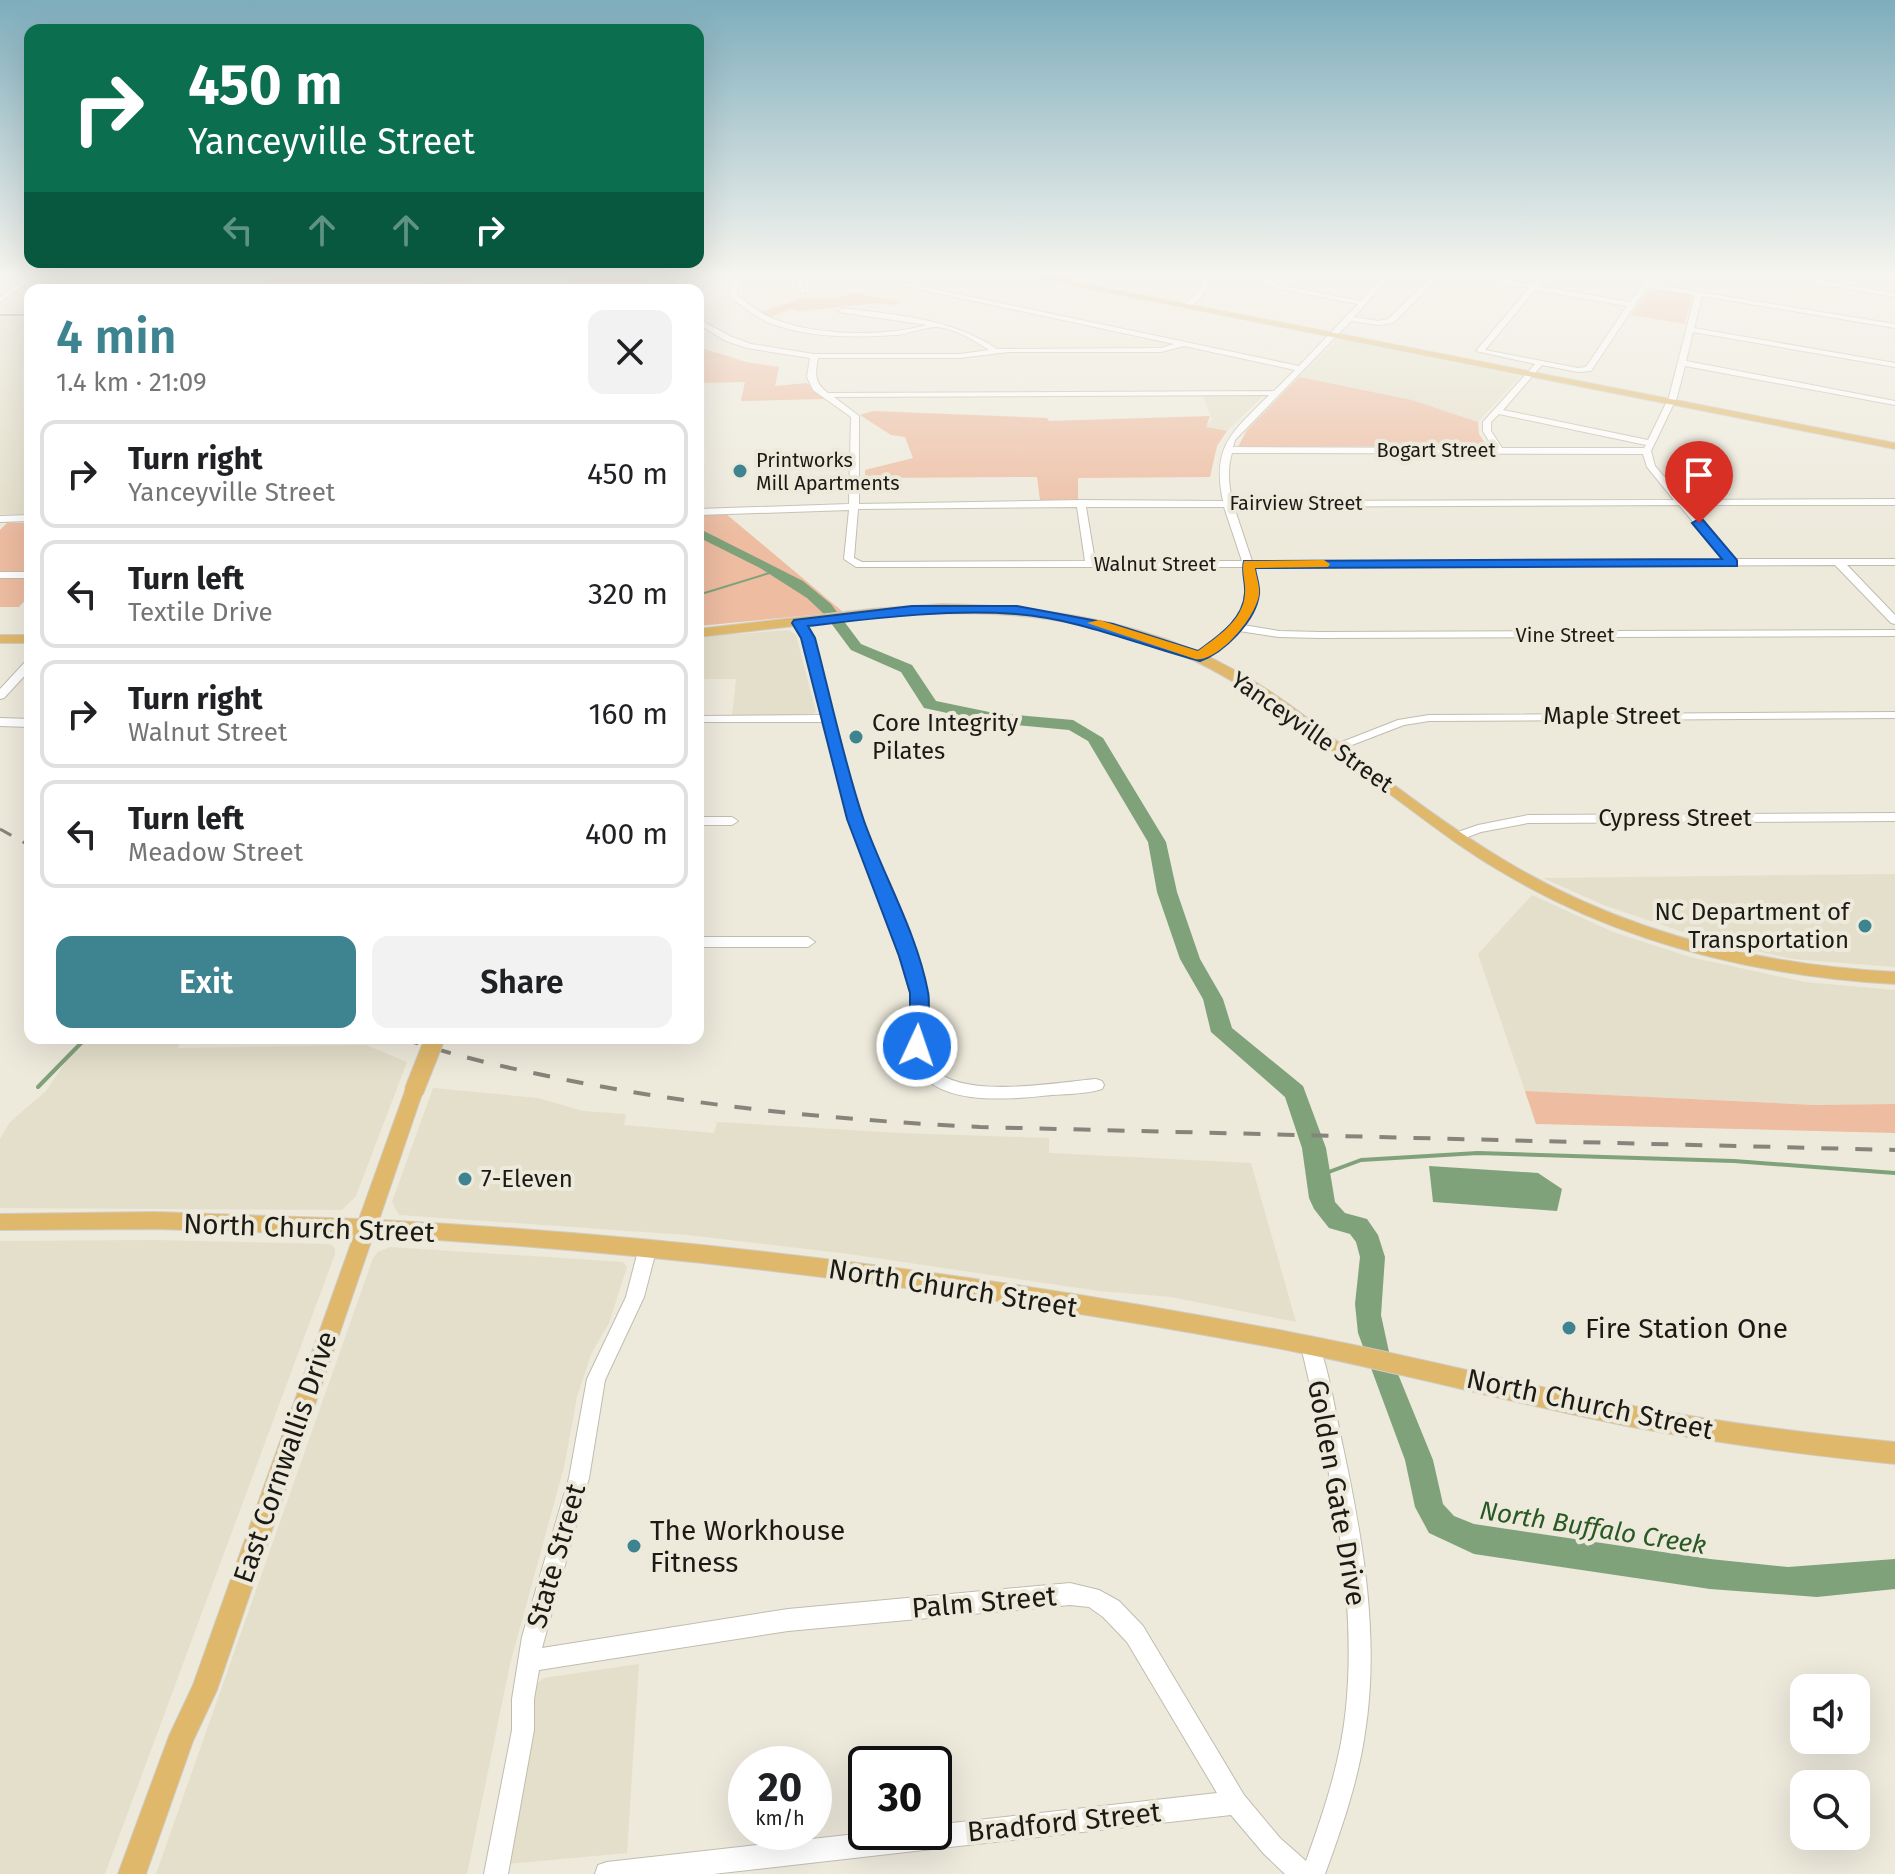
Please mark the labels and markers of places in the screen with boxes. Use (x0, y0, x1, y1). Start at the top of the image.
pin (1665, 441, 1733, 523)
place label: Printworks Mill Apartments (756, 448, 900, 495)
marker: Printworks Mill Apartments (731, 462, 749, 480)
place label: Core Integrity Pilates (872, 709, 1019, 765)
marker: Core Integrity Pilates (847, 728, 865, 746)
place label: NC Department of Transportation (1654, 898, 1851, 954)
marker: NC Department of Transportation (1856, 917, 1874, 935)
place label: 7-Eleven (481, 1165, 573, 1193)
marker: 7-Eleven (456, 1170, 474, 1188)
place label: Fire Station One (1585, 1312, 1788, 1345)
marker: Fire Station One (1560, 1319, 1578, 1337)
place label: The Workhouse Fitness (650, 1514, 845, 1579)
marker: The Workhouse Fitness (625, 1537, 643, 1555)

